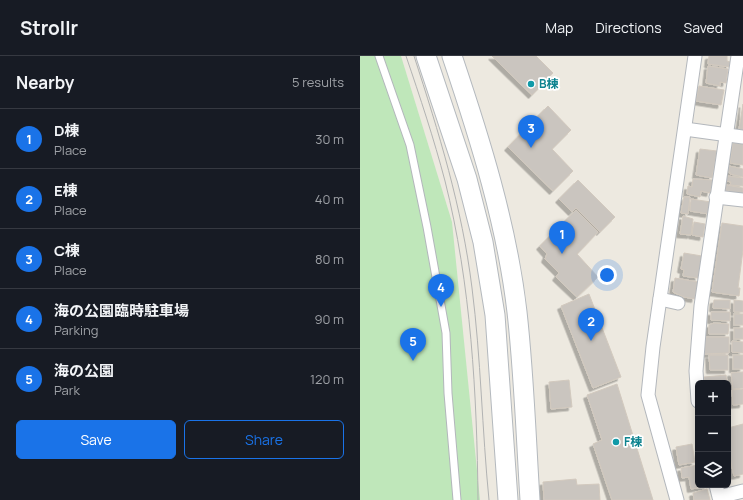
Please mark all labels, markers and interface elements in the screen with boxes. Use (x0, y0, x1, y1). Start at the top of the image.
text: Strollr (20, 15, 78, 41)
text: Map (545, 18, 573, 37)
text: Directions (595, 18, 662, 37)
text: Saved (684, 18, 723, 37)
text: Nearby (16, 71, 74, 94)
text: 5 results (292, 73, 344, 91)
place label: B棟 (539, 75, 559, 92)
marker: B棟 (526, 79, 536, 89)
pin: 3 (518, 115, 544, 148)
text: D棟 (54, 120, 80, 141)
text: 1 (26, 130, 32, 148)
text: 30 m (315, 130, 344, 148)
text: Place (54, 141, 87, 159)
text: E棟 (54, 180, 78, 201)
text: 2 (25, 190, 33, 208)
text: 40 m (315, 190, 344, 208)
text: Place (54, 201, 87, 219)
pin: 1 (549, 221, 575, 254)
text: C棟 (54, 240, 80, 261)
text: 3 (25, 250, 33, 268)
text: 80 m (315, 250, 344, 268)
text: Place (54, 261, 87, 279)
your location (597, 265, 617, 285)
pin: 4 (428, 274, 454, 307)
text: 海の公園臨時駐車場 (54, 300, 189, 321)
pin: 2 (578, 308, 604, 341)
text: 4 (25, 310, 33, 328)
text: 90 m (314, 310, 344, 328)
text: Parking (54, 321, 98, 339)
pin: 5 (400, 328, 426, 361)
text: 海の公園 (54, 360, 114, 381)
text: 5 (25, 370, 33, 388)
text: 120 m (310, 370, 344, 388)
map controls (695, 380, 731, 488)
button: + (695, 380, 731, 416)
text: Park (54, 381, 80, 399)
button: − (695, 416, 731, 452)
button: Save (16, 420, 176, 459)
button: Share (184, 420, 344, 459)
place label: F棟 (624, 433, 642, 450)
marker: F棟 (611, 437, 621, 447)
button: layers (695, 452, 731, 488)

